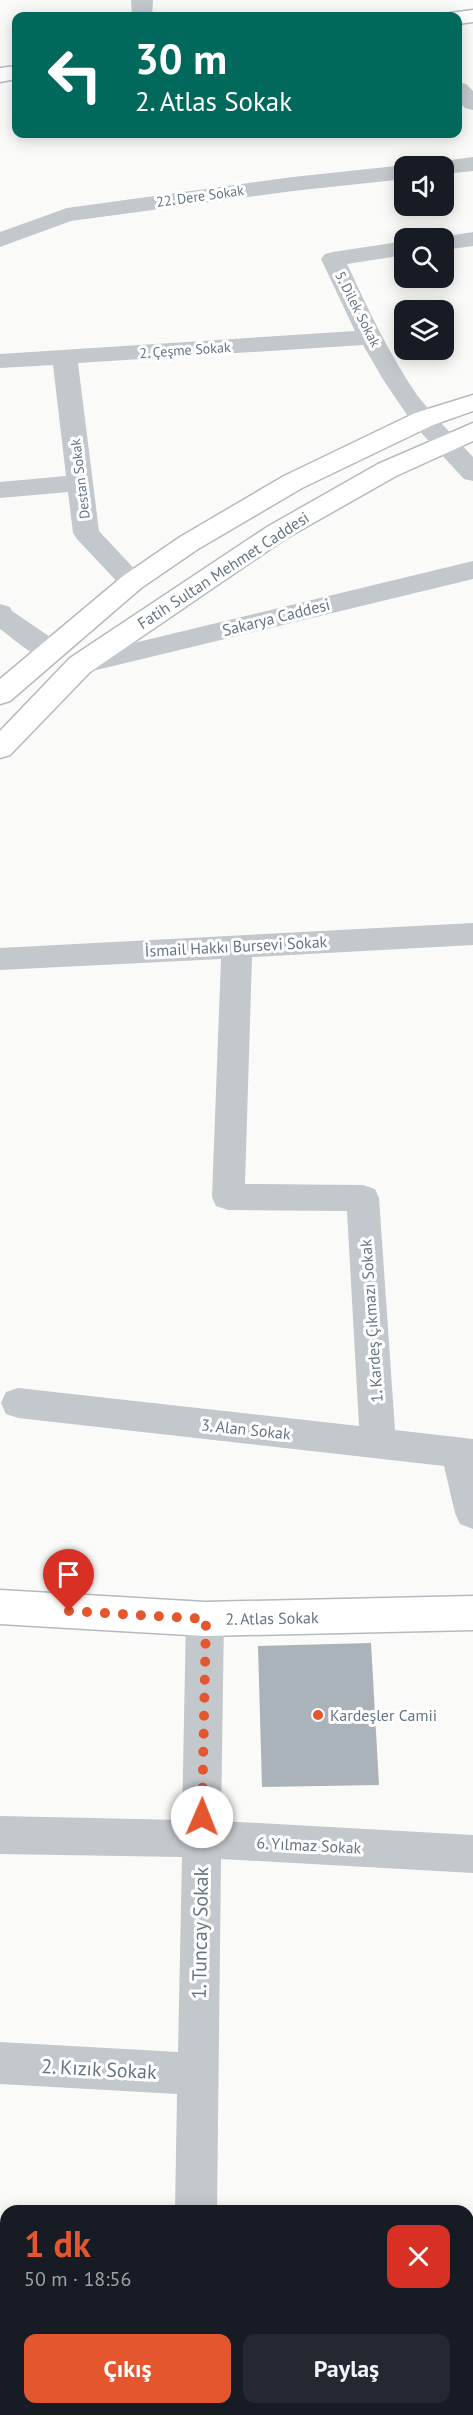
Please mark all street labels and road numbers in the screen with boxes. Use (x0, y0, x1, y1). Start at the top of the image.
street label: 22. Dere Sokak (155, 181, 245, 211)
street label: 5. Dilek Sokak (331, 268, 385, 350)
street label: 2. Çeşme Sokak (139, 338, 231, 362)
street label: Destan Sokak (66, 438, 94, 520)
street label: Fatih Sultan Mehmet Caddesi (133, 507, 313, 633)
street label: Sakarya Caddesi (220, 594, 332, 640)
street label: İsmail Hakkı Bursevi Sokak (144, 931, 328, 961)
street label: 1. Kardeş Çıkmazı Sokak (355, 1238, 387, 1403)
street label: 3. Alan Sokak (200, 1414, 292, 1444)
street label: 2. Atlas Sokak (225, 1607, 319, 1629)
street label: 6. Yılmaz Sokak (256, 1832, 362, 1858)
street label: 1. Tuncay Sokak (186, 1866, 214, 1999)
street label: 2. Kızık Sokak (41, 2053, 158, 2085)

